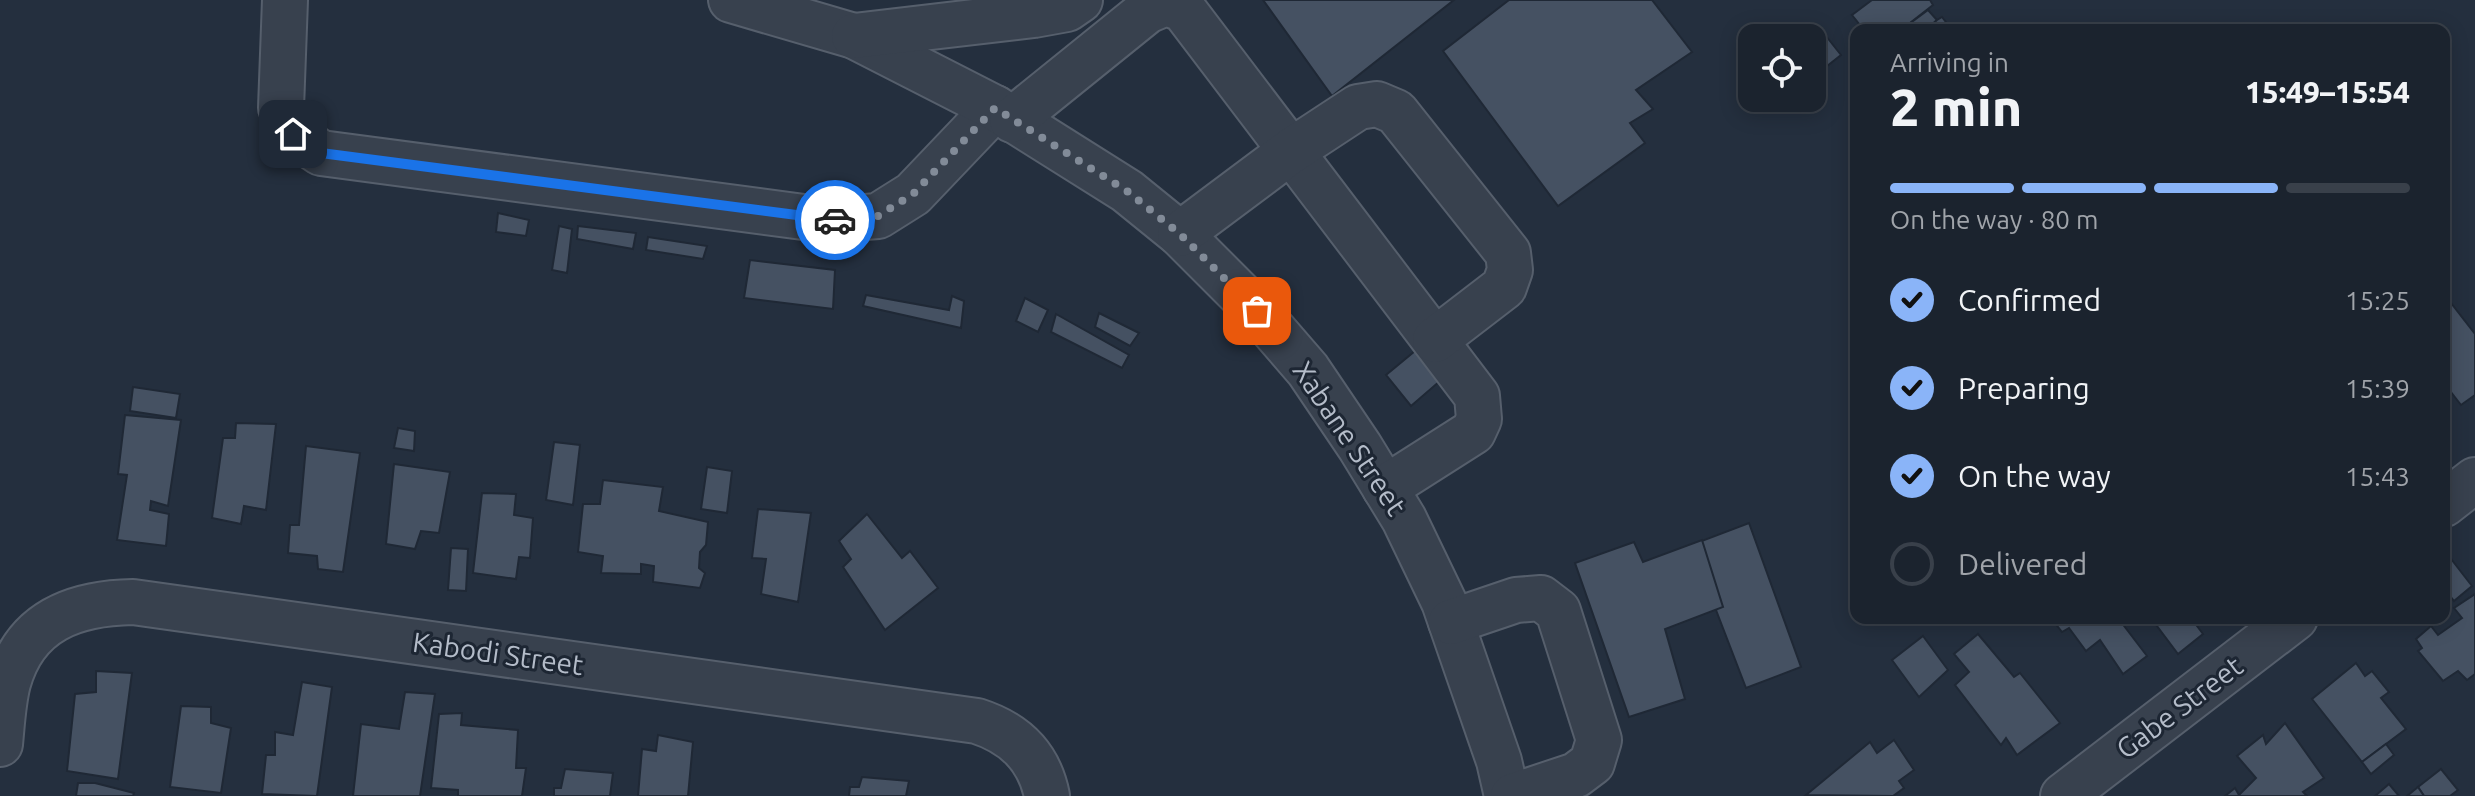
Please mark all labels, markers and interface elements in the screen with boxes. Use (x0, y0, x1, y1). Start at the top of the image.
map controls (1738, 24, 1826, 112)
button: locate (1738, 24, 1826, 112)
text: Arriving in (1890, 48, 2009, 77)
text: 15:49–15:54 (2245, 75, 2410, 109)
text: 2 min (1890, 78, 2022, 136)
pin (259, 100, 327, 168)
icon: home (271, 112, 315, 156)
courier (795, 180, 875, 260)
icon: car (813, 198, 857, 242)
text: On the way · 80 m (1890, 205, 2098, 234)
pin (1223, 277, 1291, 345)
icon: check (1890, 278, 1934, 322)
text: Confirmed (1958, 283, 2101, 317)
text: 15:25 (2345, 286, 2410, 315)
icon: bag (1235, 289, 1279, 333)
street label: Xabane Street (1287, 355, 1413, 521)
icon: check (1890, 366, 1934, 410)
text: Preparing (1958, 371, 2090, 405)
text: 15:39 (2345, 374, 2410, 403)
icon: check (1890, 454, 1934, 498)
text: On the way (1958, 459, 2111, 493)
text: 15:43 (2345, 462, 2410, 491)
text: Delivered (1958, 547, 2087, 581)
street label: Kabodi Street (411, 626, 585, 680)
street label: Gabe Street (2110, 650, 2248, 764)

